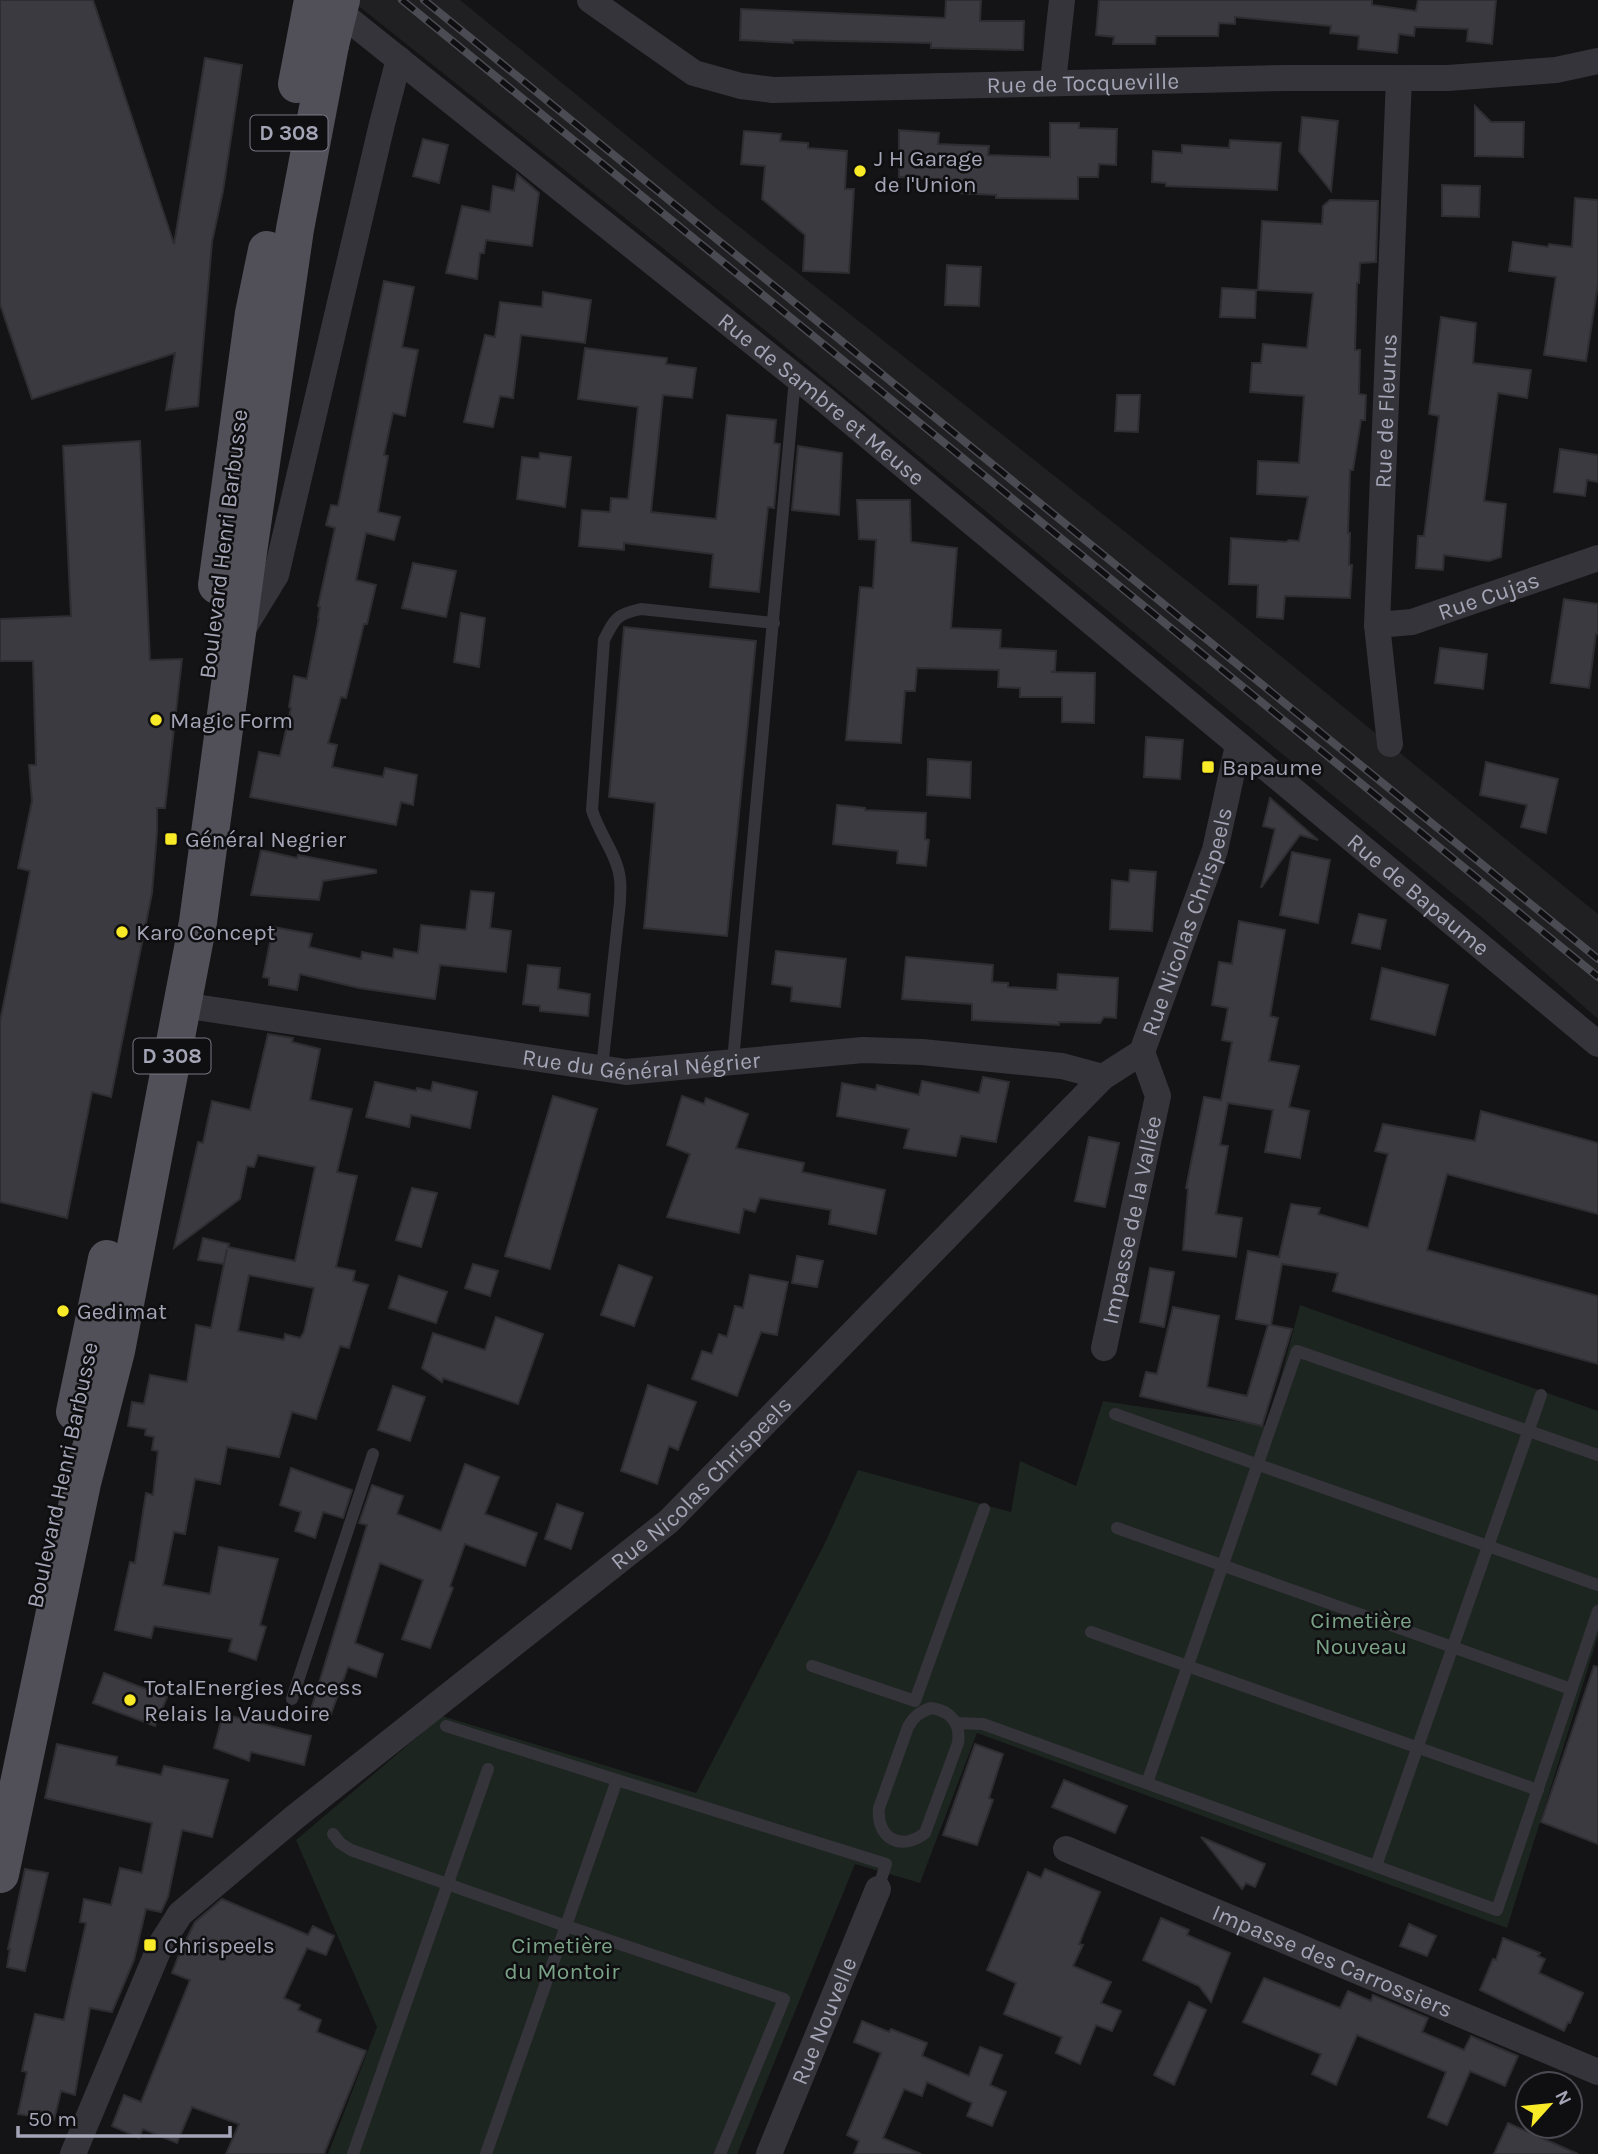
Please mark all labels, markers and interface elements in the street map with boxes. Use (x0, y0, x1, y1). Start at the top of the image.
street label: Rue de Tocqueville (986, 67, 1180, 99)
road number: D 308 (250, 116, 328, 150)
place label: J H Garage de l'Union (874, 145, 983, 198)
marker: J H Garage de l'Union (852, 163, 868, 179)
street label: Rue de Sambre et Meuse (712, 307, 930, 491)
street label: Rue de Fleurus (1370, 333, 1403, 489)
street label: Boulevard Henri Barbusse (194, 408, 253, 680)
street label: Rue Cujas (1434, 566, 1543, 626)
place label: Magic Form (170, 707, 293, 734)
marker: Magic Form (148, 712, 164, 728)
place label: Bapaume (1222, 754, 1322, 781)
marker: Bapaume (1200, 759, 1216, 775)
street label: Rue Nicolas Chrispeels (1136, 805, 1238, 1040)
place label: Général Negrier (185, 826, 347, 853)
street label: Rue de Bapaume (1342, 828, 1495, 962)
marker: Général Negrier (163, 831, 179, 847)
place label: Karo Concept (136, 919, 276, 946)
marker: Karo Concept (114, 924, 130, 940)
road number: D 308 (134, 1038, 210, 1074)
street label: Rue du Général Négrier (520, 1044, 762, 1086)
street label: Impasse de la Vallée (1096, 1113, 1167, 1327)
place label: Gedimat (77, 1298, 167, 1325)
marker: Gedimat (55, 1303, 71, 1319)
street label: Boulevard Henri Barbusse (21, 1340, 104, 1611)
street label: Rue Nicolas Chrispeels (606, 1391, 797, 1576)
park label: Cimetière Nouveau (1310, 1607, 1412, 1660)
place label: TotalEnergies Access Relais la Vaudoire (144, 1674, 363, 1727)
marker: TotalEnergies Access Relais la Vaudoire (122, 1692, 138, 1708)
street label: Impasse des Carrossiers (1208, 1899, 1456, 2023)
place label: Chrispeels (164, 1932, 275, 1959)
park label: Cimetière du Montoir (504, 1932, 620, 1985)
marker: Chrispeels (142, 1937, 158, 1953)
street label: Rue Nouvelle (786, 1953, 863, 2089)
north arrow (1514, 2070, 1584, 2140)
text: N (1550, 2087, 1576, 2109)
scale bar (18, 2094, 229, 2138)
text: 50 m (28, 2107, 77, 2131)

